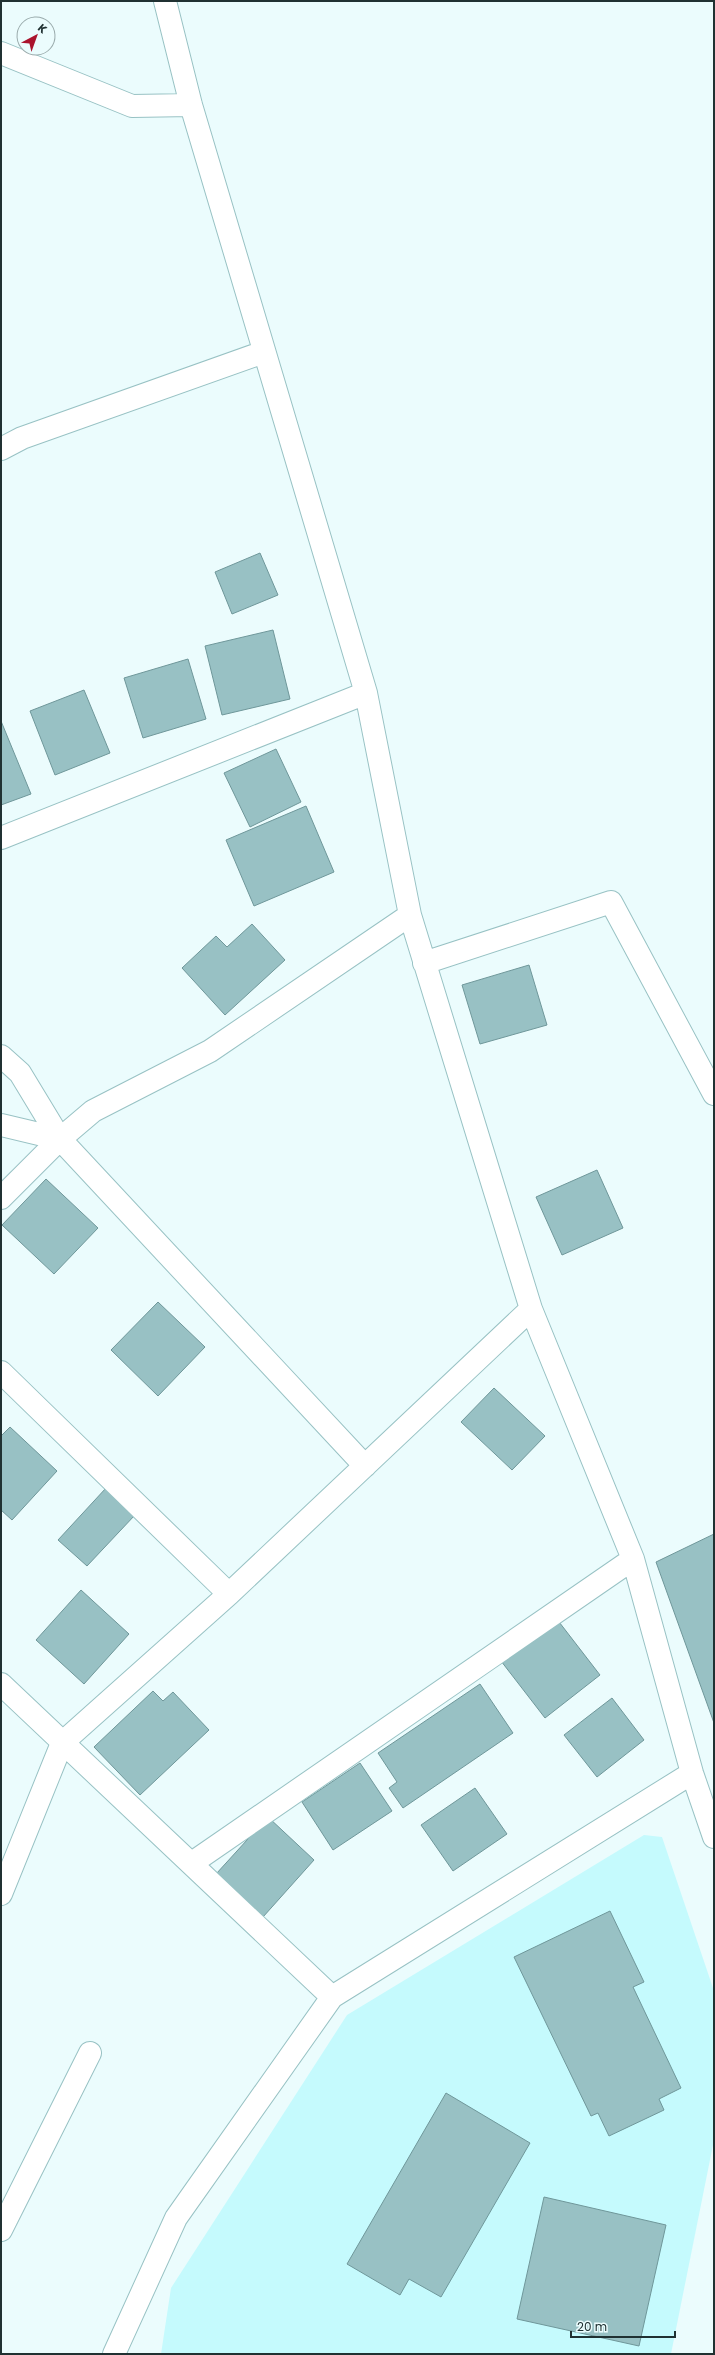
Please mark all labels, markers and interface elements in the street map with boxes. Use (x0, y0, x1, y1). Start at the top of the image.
north arrow (16, 16, 56, 56)
text: K (34, 20, 51, 37)
scale bar (571, 2313, 675, 2339)
text: 20 m (577, 2318, 607, 2335)

